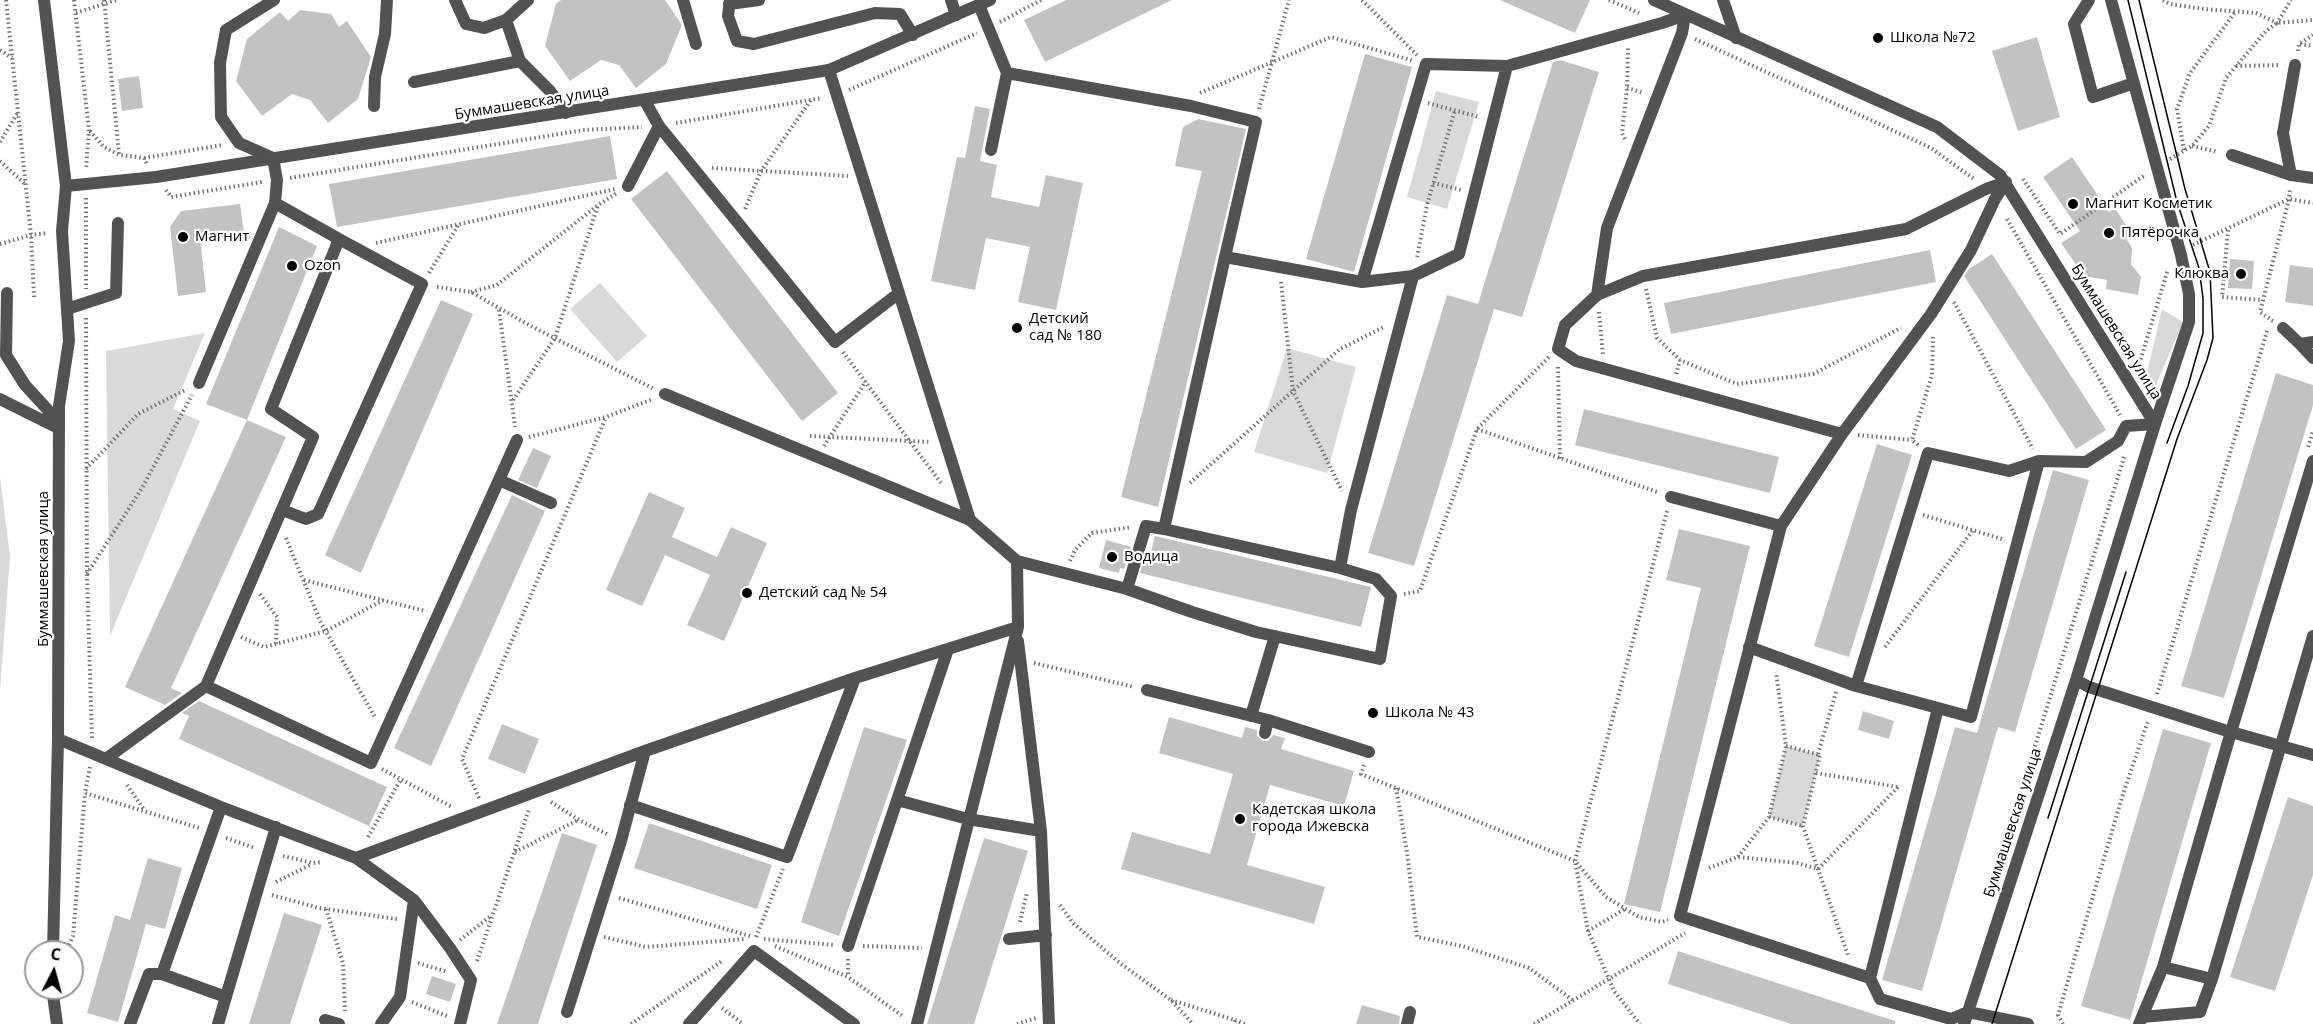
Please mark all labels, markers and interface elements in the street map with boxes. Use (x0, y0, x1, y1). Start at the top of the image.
place label: Школа №72 (1890, 29, 1975, 47)
marker: Школа №72 (1871, 31, 1885, 45)
street label: Буммашевская улица (453, 82, 611, 124)
place label: Магнит Косметик (2085, 195, 2212, 213)
marker: Магнит Косметик (2066, 197, 2080, 211)
place label: Пятёрочка (2121, 224, 2199, 242)
marker: Пятёрочка (2102, 226, 2116, 240)
place label: Магнит (195, 228, 249, 246)
marker: Магнит (176, 230, 190, 244)
place label: Ozon (304, 257, 341, 275)
marker: Ozon (285, 259, 299, 273)
street label: Буммашевская улица (2067, 261, 2165, 403)
place label: Клюква (2174, 265, 2229, 283)
marker: Клюква (2234, 267, 2248, 281)
place label: Детский сад № 180 (1029, 310, 1102, 345)
marker: Детский сад № 180 (1010, 321, 1024, 335)
street label: Буммашевская улица (35, 491, 53, 647)
place label: Водица (1124, 548, 1179, 566)
marker: Водица (1105, 550, 1119, 564)
place label: Детский сад № 54 (759, 584, 887, 602)
marker: Детский сад № 54 (740, 586, 754, 600)
place label: Школа № 43 (1385, 704, 1474, 722)
marker: Школа № 43 (1366, 706, 1380, 720)
street label: Буммашевская улица (1980, 746, 2046, 900)
place label: Кадетская школа города Ижевска (1252, 801, 1376, 836)
marker: Кадетская школа города Ижевска (1233, 812, 1247, 826)
north arrow (24, 940, 84, 1000)
text: С (49, 943, 62, 966)

